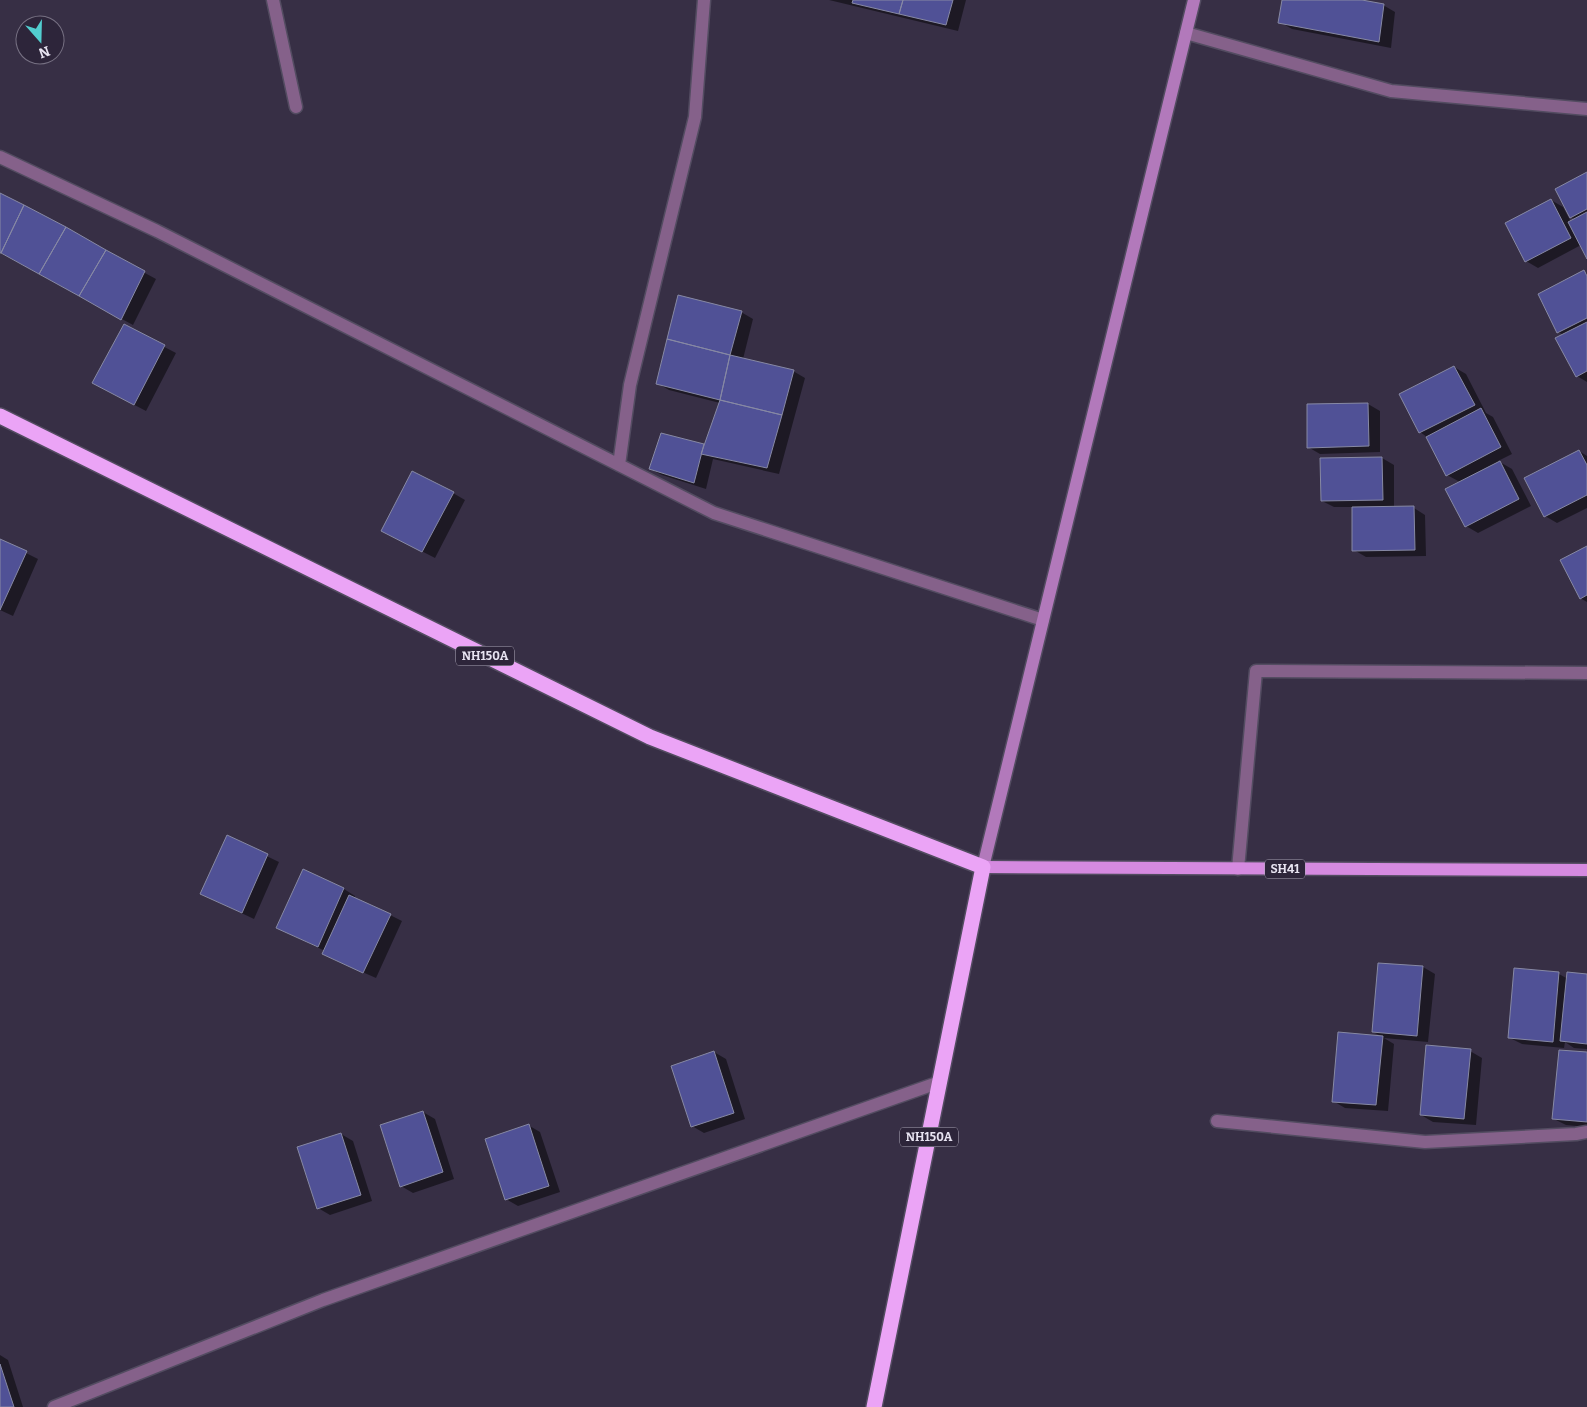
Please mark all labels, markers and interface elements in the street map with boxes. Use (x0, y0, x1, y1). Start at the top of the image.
north arrow (15, 15, 65, 65)
text: N (36, 42, 52, 62)
road number: NH150A (456, 646, 514, 666)
road number: SH41 (1265, 860, 1305, 879)
road number: NH150A (900, 1128, 958, 1146)

